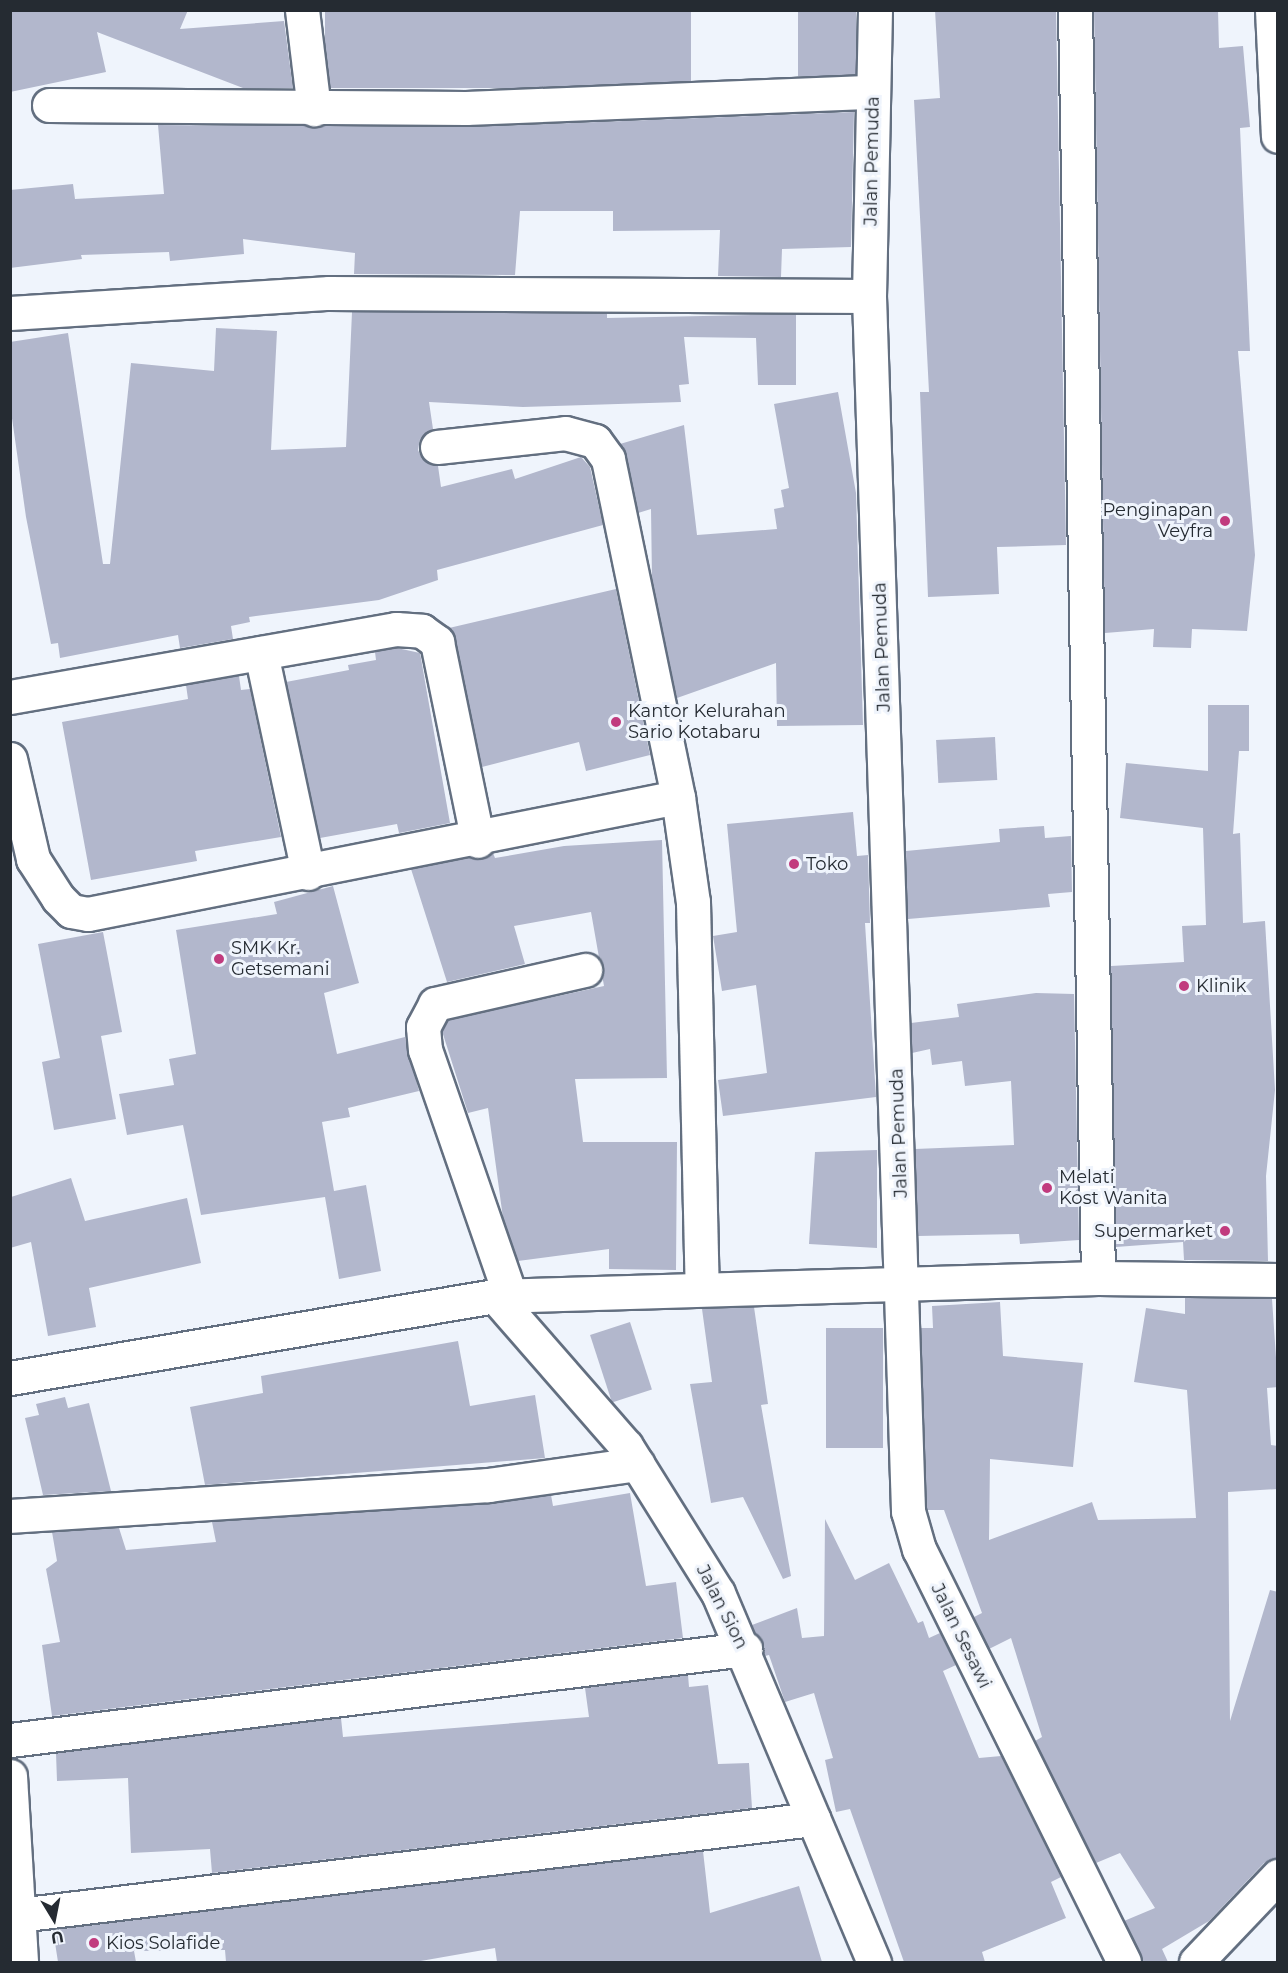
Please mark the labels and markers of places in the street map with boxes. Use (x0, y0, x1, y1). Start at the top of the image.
place label: Penginapan Veyfra (1102, 500, 1213, 542)
marker: Penginapan Veyfra (1218, 514, 1232, 528)
place label: Kantor Kelurahan Sario Kotabaru (628, 701, 786, 744)
marker: Kantor Kelurahan Sario Kotabaru (609, 715, 623, 729)
place label: Toko (806, 853, 848, 875)
marker: Toko (787, 857, 801, 871)
place label: SMK Kr. Getsemani (231, 938, 329, 980)
marker: SMK Kr. Getsemani (212, 952, 226, 966)
place label: Klinik (1196, 975, 1246, 997)
marker: Klinik (1177, 979, 1191, 993)
place label: Melati Kost Wanita (1059, 1167, 1168, 1210)
marker: Melati Kost Wanita (1040, 1181, 1054, 1195)
place label: Supermarket (1094, 1220, 1213, 1242)
marker: Supermarket (1218, 1224, 1232, 1238)
place label: Kios Solafide (106, 1932, 220, 1954)
marker: Kios Solafide (87, 1936, 101, 1950)

